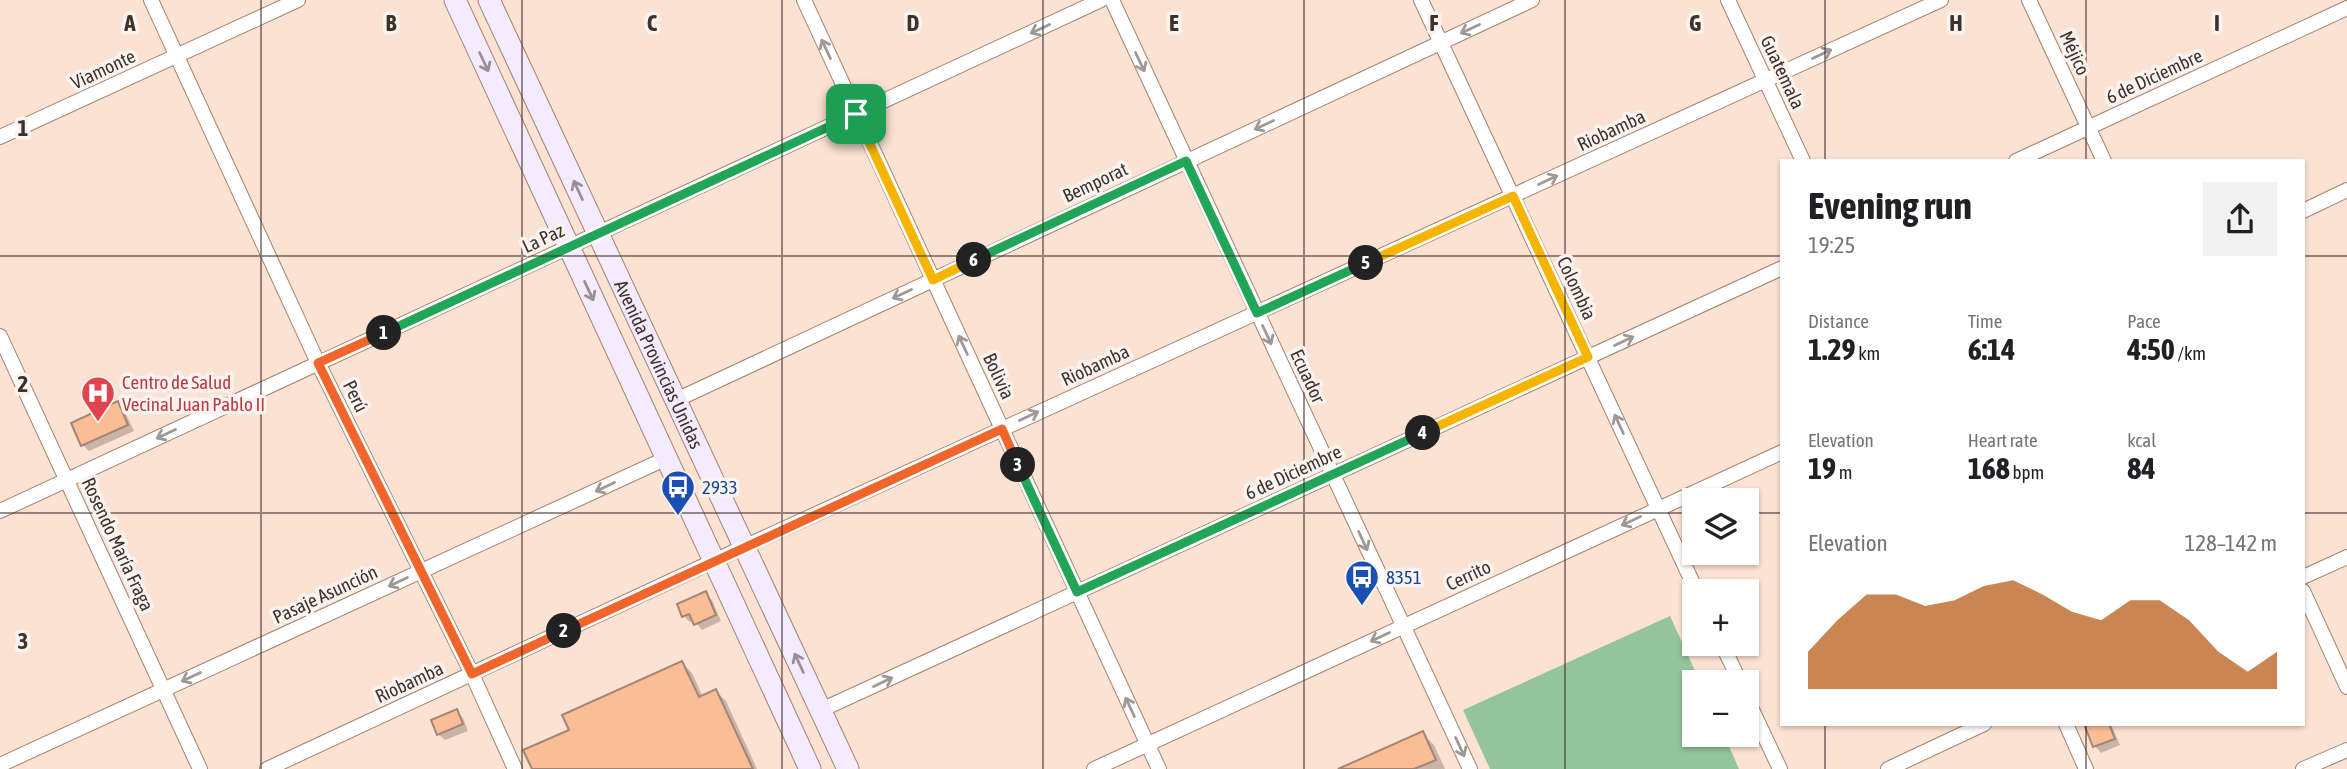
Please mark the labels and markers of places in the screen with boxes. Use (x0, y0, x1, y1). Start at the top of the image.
pin (826, 84, 886, 144)
pin: 6 (956, 243, 992, 278)
pin: 5 (1348, 246, 1384, 280)
pin: 1 (366, 316, 402, 350)
place label: Centro de Salud Vecinal Juan Pablo II (122, 371, 265, 415)
hospital icon: Centro de Salud Vecinal Juan Pablo II (79, 374, 117, 423)
pin: 4 (1406, 416, 1440, 450)
pin: 3 (1000, 448, 1036, 482)
bus stop icon: 2933 (659, 468, 697, 517)
place label: 2933 (702, 476, 738, 498)
bus stop icon: 8351 (1343, 558, 1381, 607)
place label: 8351 (1386, 566, 1422, 588)
pin: 2 (546, 614, 582, 648)

